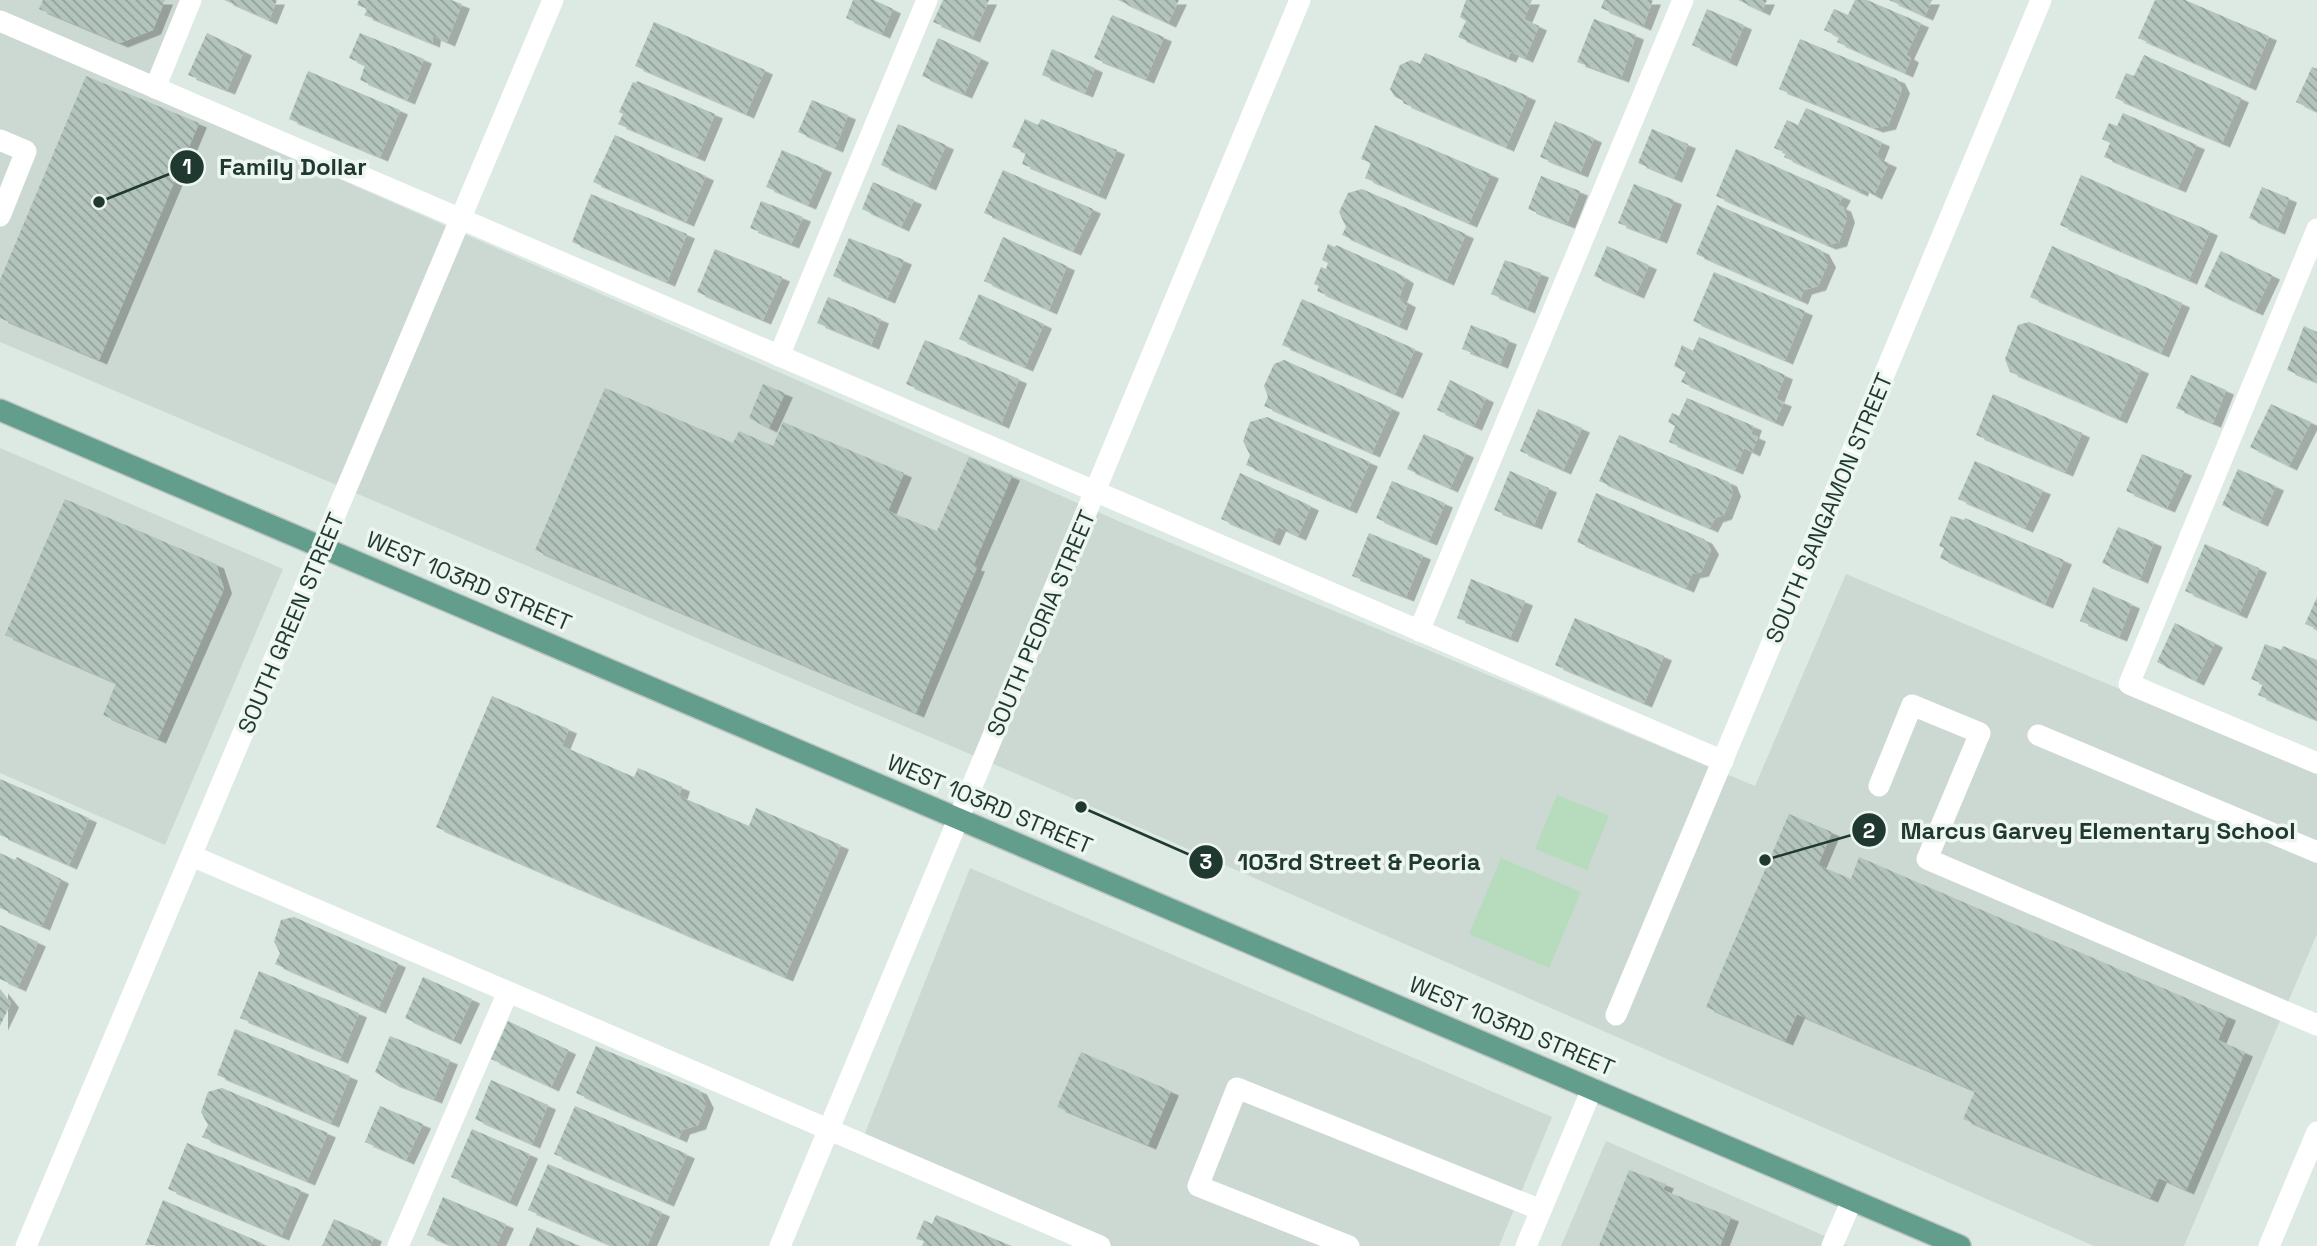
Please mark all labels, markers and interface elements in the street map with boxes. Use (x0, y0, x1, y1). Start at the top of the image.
callout: Family Dollar (170, 144, 380, 189)
text: Family Dollar (219, 151, 367, 182)
text: 1 (182, 153, 192, 180)
street label: SOUTH SANGAMON STREET (1759, 369, 1899, 647)
street label: SOUTH PEORIA STREET (980, 505, 1102, 741)
street label: SOUTH GREEN STREET (231, 508, 351, 738)
street label: WEST 103RD STREET (362, 524, 576, 638)
street label: WEST 103RD STREET (883, 747, 1097, 861)
callout: Marcus Garvey Elementary School (1852, 808, 2310, 853)
text: Marcus Garvey Elementary School (1900, 815, 2296, 846)
text: 2 (1863, 817, 1875, 844)
callout: 103rd Street & Peoria (1189, 839, 1495, 884)
text: 103rd Street & Peoria (1237, 846, 1481, 877)
text: 3 (1200, 848, 1212, 875)
street label: WEST 103RD STREET (1405, 969, 1619, 1083)

